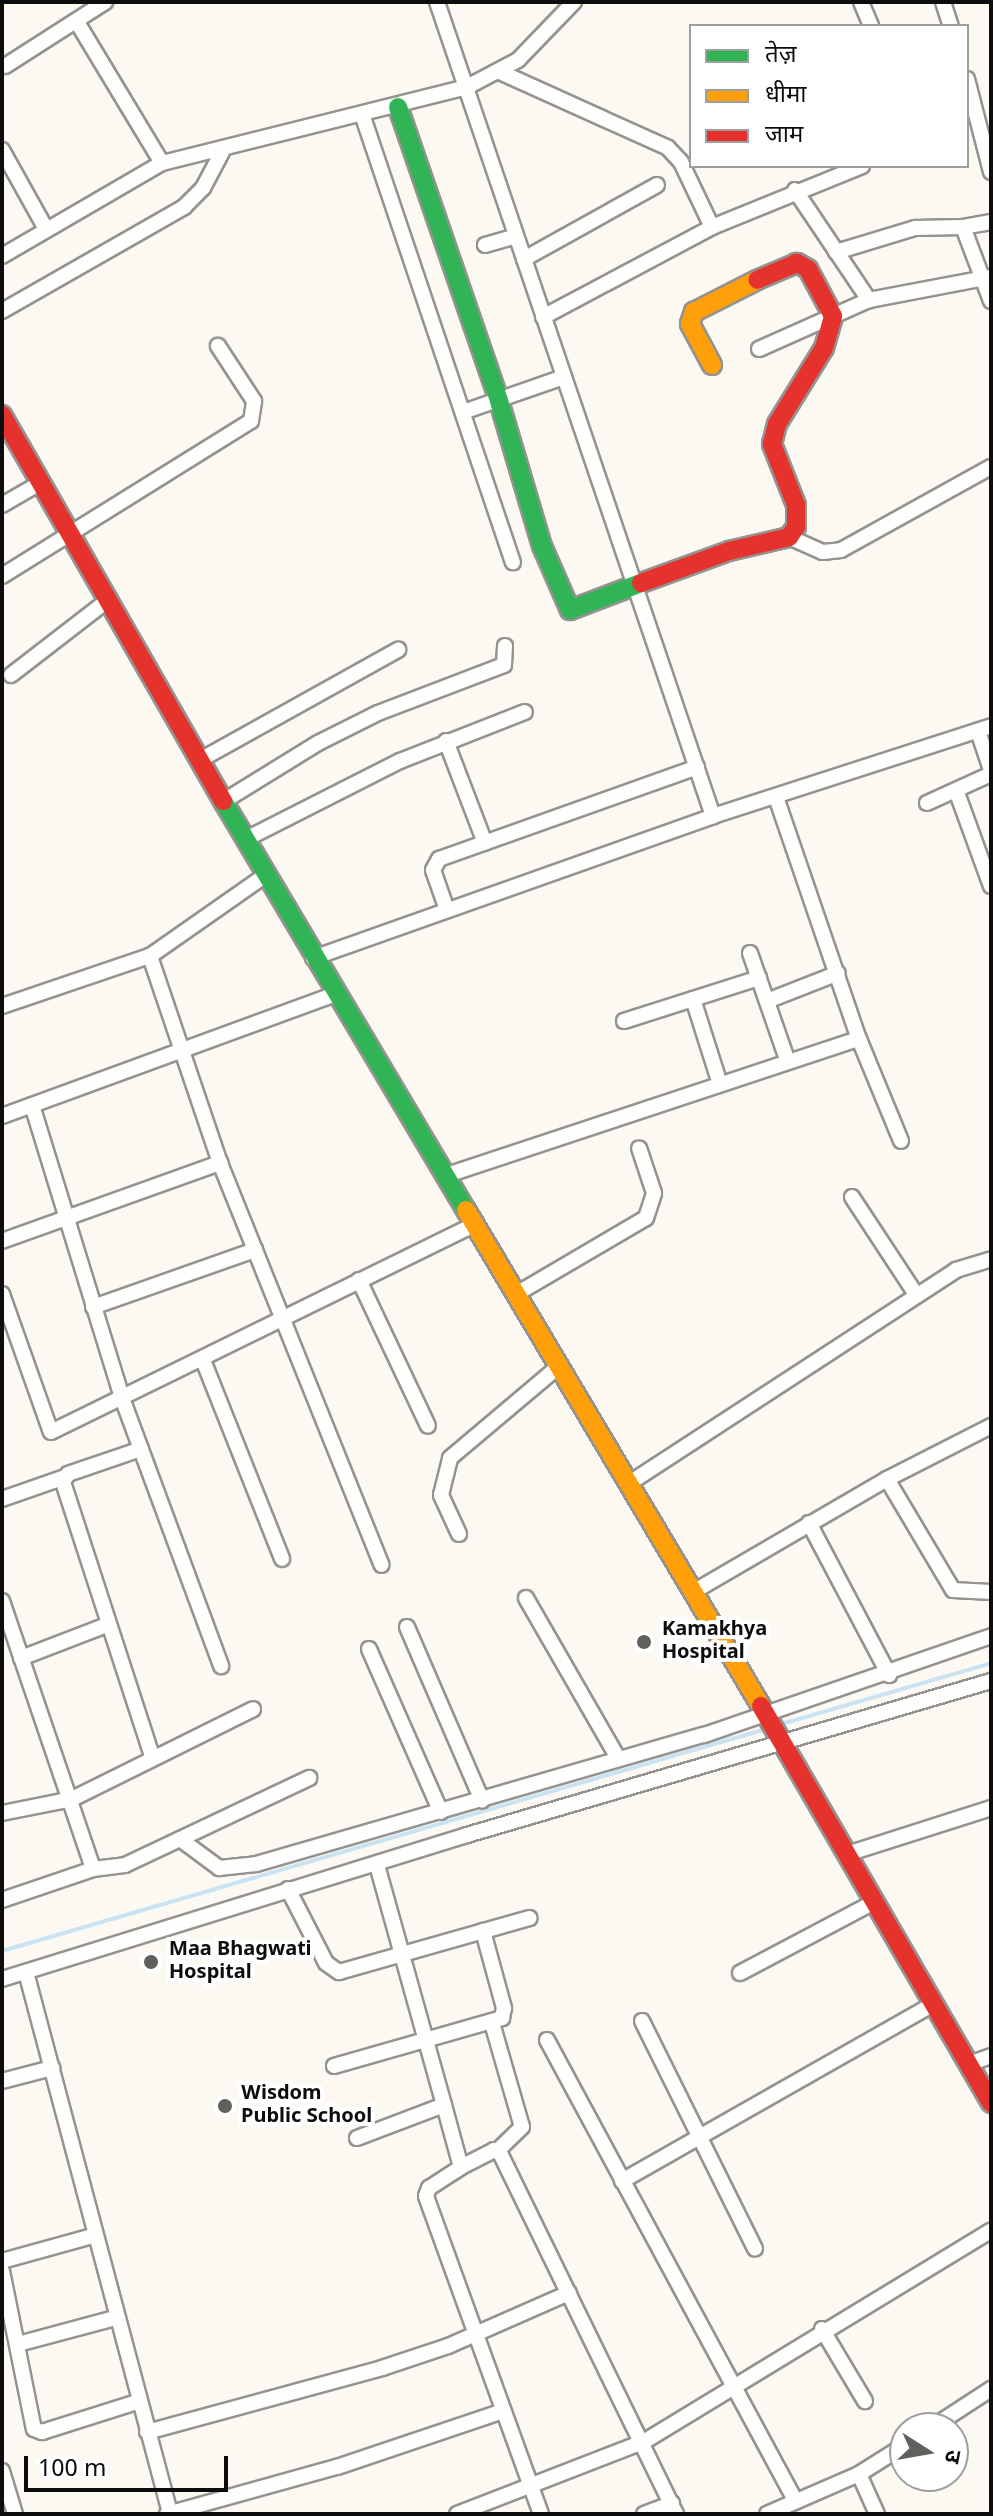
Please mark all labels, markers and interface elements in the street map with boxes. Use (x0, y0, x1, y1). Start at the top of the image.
legend (689, 24, 969, 168)
text: तेज़ (765, 40, 797, 72)
text: धीमा (765, 80, 807, 112)
text: जाम (765, 120, 803, 152)
place label: Kamakhya Hospital (662, 1618, 767, 1665)
marker: Kamakhya Hospital (633, 1631, 655, 1653)
place label: Maa Bhagwati Hospital (169, 1938, 312, 1985)
marker: Maa Bhagwati Hospital (140, 1951, 162, 1973)
place label: Wisdom Public School (241, 2082, 372, 2129)
marker: Wisdom Public School (216, 2097, 234, 2115)
north arrow (889, 2412, 969, 2492)
scale bar (28, 2440, 232, 2490)
text: उ (936, 2447, 967, 2465)
text: 100 m (38, 2454, 106, 2486)

